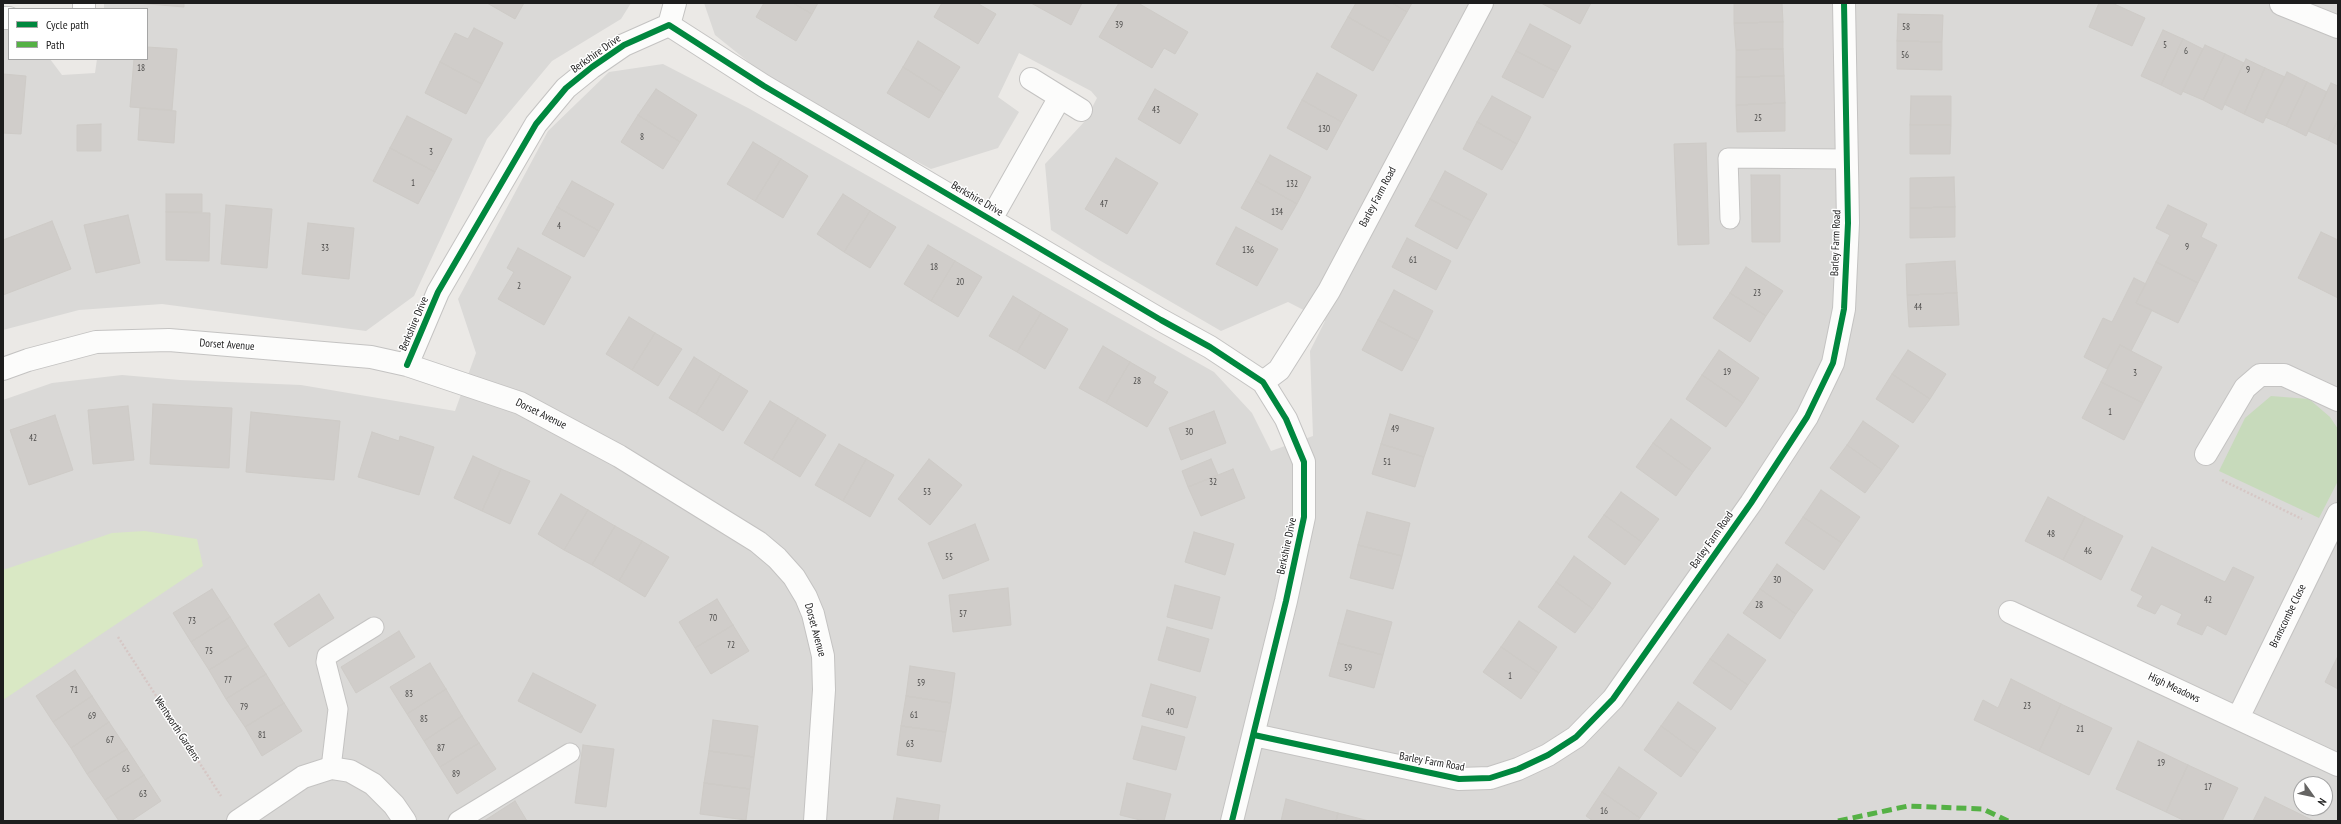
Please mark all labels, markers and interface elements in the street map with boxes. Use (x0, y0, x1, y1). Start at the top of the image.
legend (8, 8, 148, 60)
text: Cycle path (46, 17, 89, 32)
house number: 39 (1115, 20, 1123, 30)
house number: 58 (1902, 22, 1910, 32)
street label: Berkshire Drive (569, 32, 623, 76)
text: Path (46, 37, 64, 52)
house number: 5 (2163, 40, 2167, 50)
house number: 6 (2184, 46, 2188, 56)
house number: 56 (1901, 50, 1909, 60)
house number: 18 (137, 63, 145, 73)
house number: 9 (2246, 65, 2250, 75)
house number: 43 (1152, 105, 1160, 115)
house number: 25 (1754, 113, 1762, 123)
house number: 130 (1318, 124, 1330, 134)
house number: 8 (640, 132, 644, 142)
house number: 3 (429, 147, 433, 157)
street label: Barley Farm Road (1357, 165, 1399, 229)
house number: 1 (411, 178, 415, 188)
street label: Berkshire Drive (949, 179, 1005, 219)
house number: 132 (1286, 179, 1298, 189)
house number: 47 (1100, 199, 1108, 209)
house number: 134 (1271, 207, 1283, 217)
street label: Barley Farm Road (1828, 210, 1844, 276)
house number: 4 (557, 221, 561, 231)
house number: 9 (2185, 242, 2189, 252)
house number: 33 (321, 243, 329, 253)
house number: 136 (1242, 245, 1254, 255)
house number: 61 (1409, 255, 1417, 265)
house number: 18 (930, 262, 938, 272)
house number: 20 (956, 277, 964, 287)
house number: 2 (517, 281, 521, 291)
house number: 23 (1753, 288, 1761, 298)
street label: Berkshire Drive (397, 295, 431, 353)
house number: 44 (1914, 302, 1922, 312)
street label: Dorset Avenue (199, 336, 255, 354)
house number: 19 (1723, 367, 1731, 377)
house number: 3 (2133, 368, 2137, 378)
house number: 28 (1133, 376, 1141, 386)
street label: Dorset Avenue (513, 396, 569, 432)
house number: 1 (2108, 407, 2112, 417)
house number: 49 (1391, 424, 1399, 434)
house number: 30 (1185, 427, 1193, 437)
house number: 42 (29, 433, 37, 443)
house number: 51 (1383, 457, 1391, 467)
house number: 32 (1209, 477, 1217, 487)
house number: 53 (923, 487, 931, 497)
street label: Barley Farm Road (1688, 509, 1736, 571)
street label: Berkshire Drive (1275, 516, 1299, 576)
house number: 48 (2047, 529, 2055, 539)
house number: 46 (2084, 546, 2092, 556)
house number: 55 (945, 552, 953, 562)
house number: 30 (1773, 575, 1781, 585)
street label: Branscombe Close (2267, 582, 2309, 650)
house number: 42 (2204, 595, 2212, 605)
house number: 28 (1755, 600, 1763, 610)
street label: Dorset Avenue (802, 602, 828, 658)
house number: 57 (959, 609, 967, 619)
house number: 70 (709, 613, 717, 623)
house number: 73 (188, 616, 196, 626)
house number: 72 (727, 640, 735, 650)
house number: 75 (205, 646, 213, 656)
house number: 59 (1344, 663, 1352, 673)
street label: High Meadows (2146, 670, 2202, 706)
house number: 1 (1508, 671, 1512, 681)
house number: 77 (224, 675, 232, 685)
house number: 59 (917, 678, 925, 688)
house number: 71 (70, 685, 78, 695)
house number: 83 (405, 689, 413, 699)
street label: Wentworth Gardens (151, 694, 203, 764)
house number: 23 (2023, 701, 2031, 711)
house number: 79 (240, 702, 248, 712)
house number: 40 (1166, 707, 1174, 717)
house number: 61 (910, 710, 918, 720)
house number: 69 (88, 711, 96, 721)
house number: 85 (420, 714, 428, 724)
house number: 21 (2076, 724, 2084, 734)
house number: 81 (258, 730, 266, 740)
house number: 67 (106, 735, 114, 745)
house number: 63 (906, 739, 914, 749)
house number: 87 (437, 743, 445, 753)
street label: Barley Farm Road (1398, 750, 1466, 774)
house number: 19 (2157, 758, 2165, 768)
house number: 65 (122, 764, 130, 774)
house number: 89 (452, 769, 460, 779)
north arrow (2293, 776, 2333, 816)
house number: 17 (2204, 782, 2212, 792)
house number: 63 (139, 789, 147, 799)
text: N (2315, 796, 2330, 808)
house number: 16 (1600, 806, 1608, 816)

